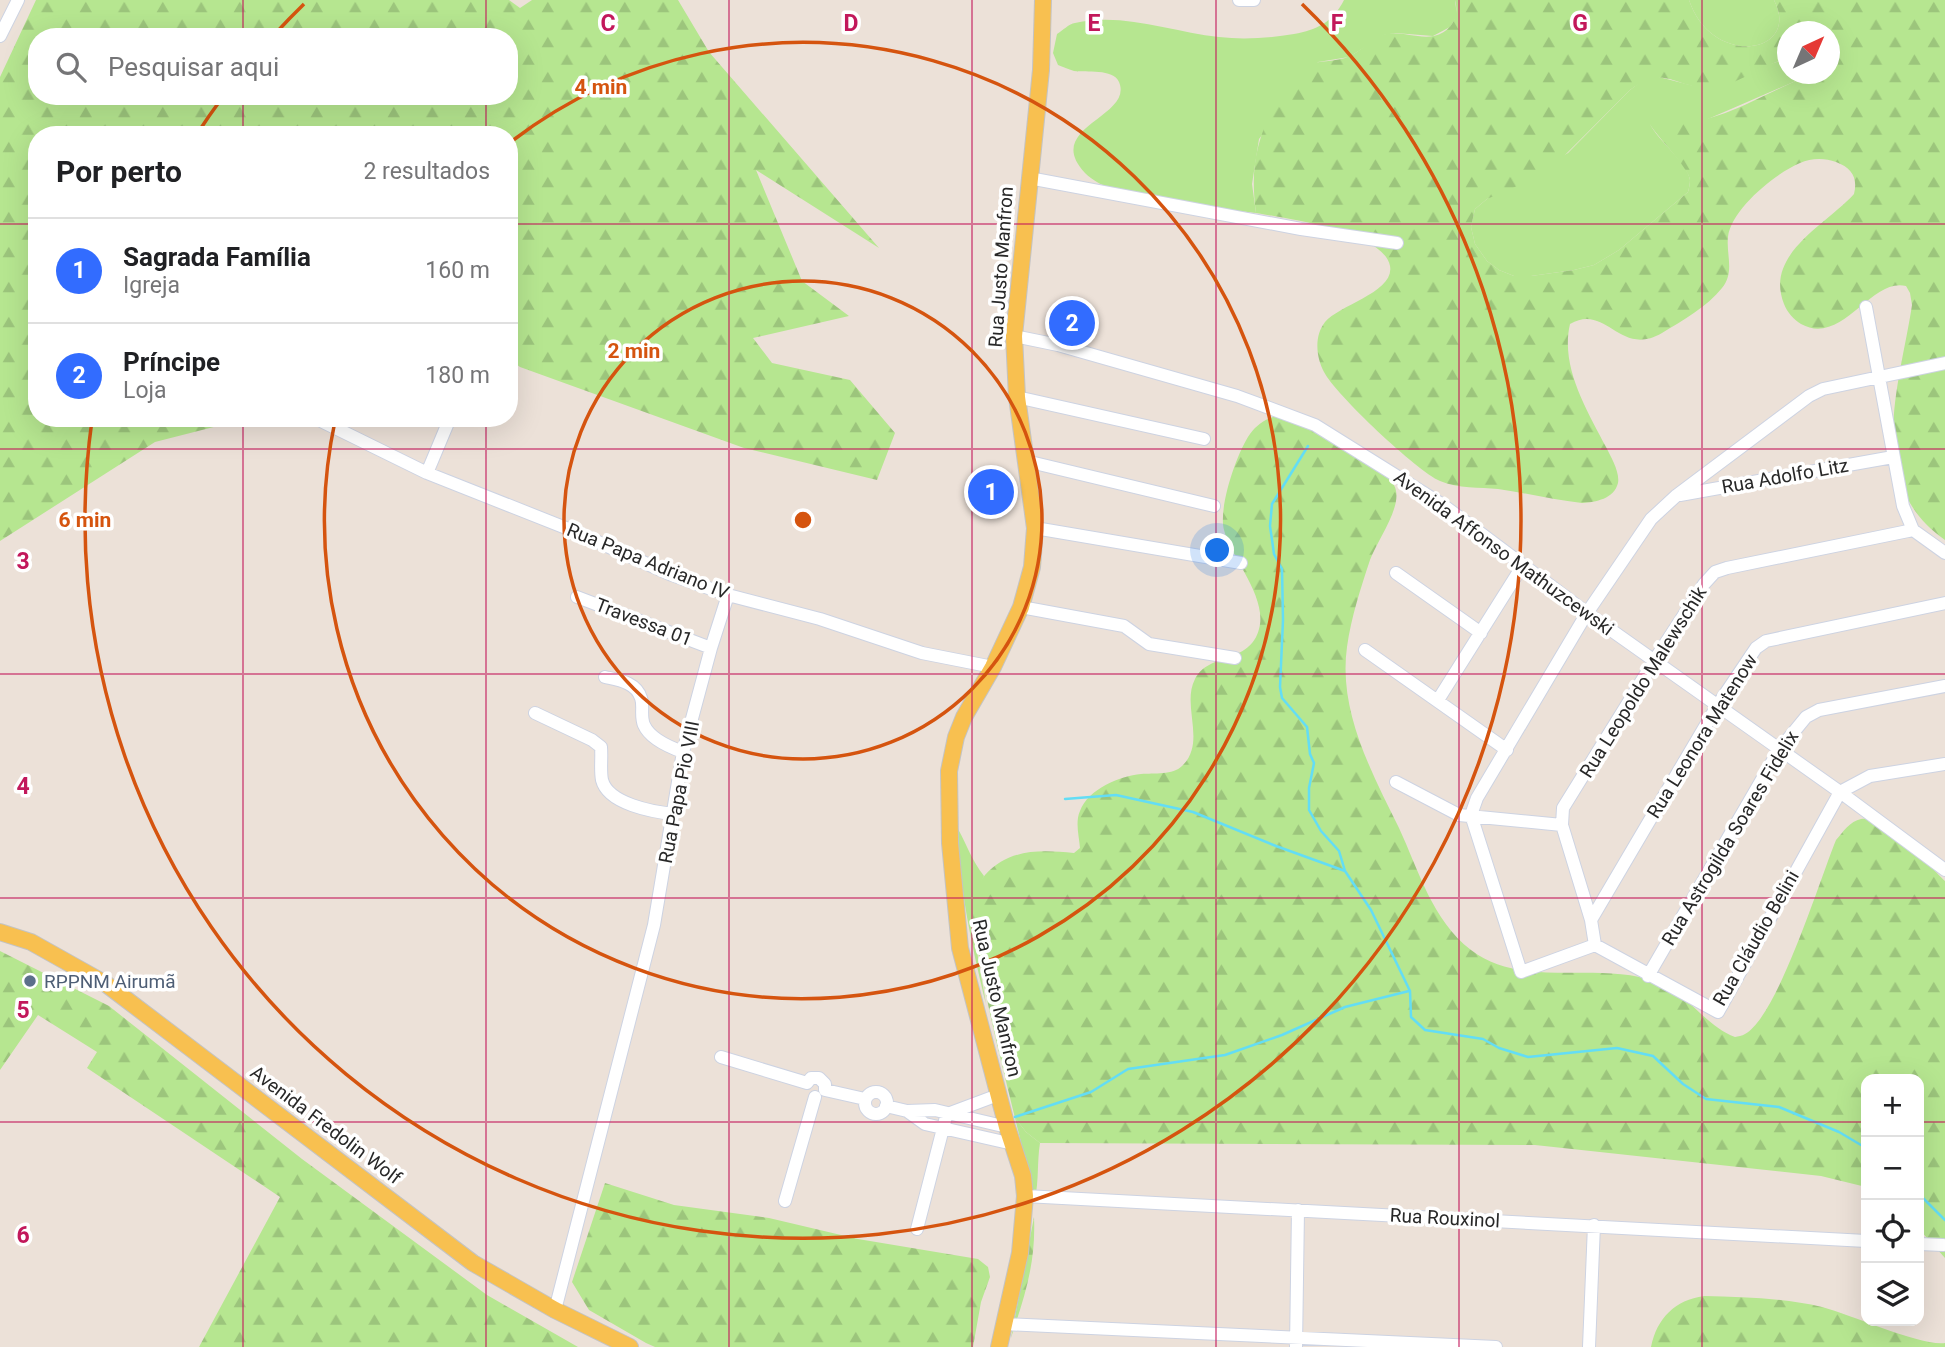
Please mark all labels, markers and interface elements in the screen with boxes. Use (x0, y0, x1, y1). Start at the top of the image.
text: C (600, 10, 616, 37)
text: D (844, 10, 858, 37)
text: E (1088, 10, 1101, 37)
text: F (1331, 10, 1344, 37)
text: G (1572, 10, 1588, 37)
north arrow (1777, 21, 1840, 84)
search box (28, 28, 518, 105)
icon: search (52, 48, 90, 86)
text: Pesquisar aqui (108, 52, 279, 82)
text: 4 min (575, 75, 627, 99)
text: Por perto (56, 154, 182, 189)
text: 2 resultados (363, 158, 490, 185)
street label: Rua Justo Manfron (984, 186, 1018, 348)
text: Sagrada Família (123, 242, 311, 272)
text: 1 (72, 257, 86, 284)
text: 160 m (425, 257, 490, 284)
text: Igreja (123, 272, 180, 299)
pin: 2 (1049, 297, 1095, 349)
text: 2 min (608, 339, 660, 363)
text: Príncipe (123, 347, 220, 377)
text: 2 (72, 362, 86, 389)
text: 180 m (425, 362, 490, 389)
text: Loja (123, 377, 167, 404)
street label: Rua Adolfo Litz (1720, 454, 1850, 498)
pin: 1 (968, 466, 1014, 518)
street label: Avenida Affonso Mathuzcewski (1390, 466, 1618, 640)
text: 6 min (59, 508, 111, 532)
centre of rings (791, 508, 815, 532)
street label: Rua Papa Adriano IV (563, 518, 733, 604)
your location (1200, 533, 1234, 567)
text: 3 (16, 548, 30, 575)
street label: Rua Leopoldo Malewschik (1575, 582, 1712, 782)
street label: Travessa 01 (592, 593, 696, 651)
street label: Rua Leonora Matenow (1642, 649, 1762, 823)
street label: Rua Papa Pio VIII (654, 719, 704, 865)
street label: Rua Astrogilda Soares Fidelix (1657, 726, 1804, 949)
text: 4 (16, 773, 30, 800)
street label: Rua Cláudio Belini (1708, 866, 1804, 1010)
street label: Rua Justo Manfron (968, 917, 1026, 1079)
place label: RPPNM Airumã (44, 970, 175, 993)
marker: RPPNM Airumã (22, 973, 38, 989)
text: 5 (16, 997, 30, 1024)
street label: Avenida Fredolin Wolf (246, 1061, 406, 1190)
map controls (1861, 1074, 1924, 1326)
button: + (1861, 1074, 1924, 1137)
button: − (1861, 1137, 1924, 1200)
button: locate (1861, 1200, 1924, 1263)
street label: Rua Rouxinol (1389, 1204, 1501, 1232)
text: 6 (16, 1222, 30, 1249)
button: layers (1861, 1263, 1924, 1326)

